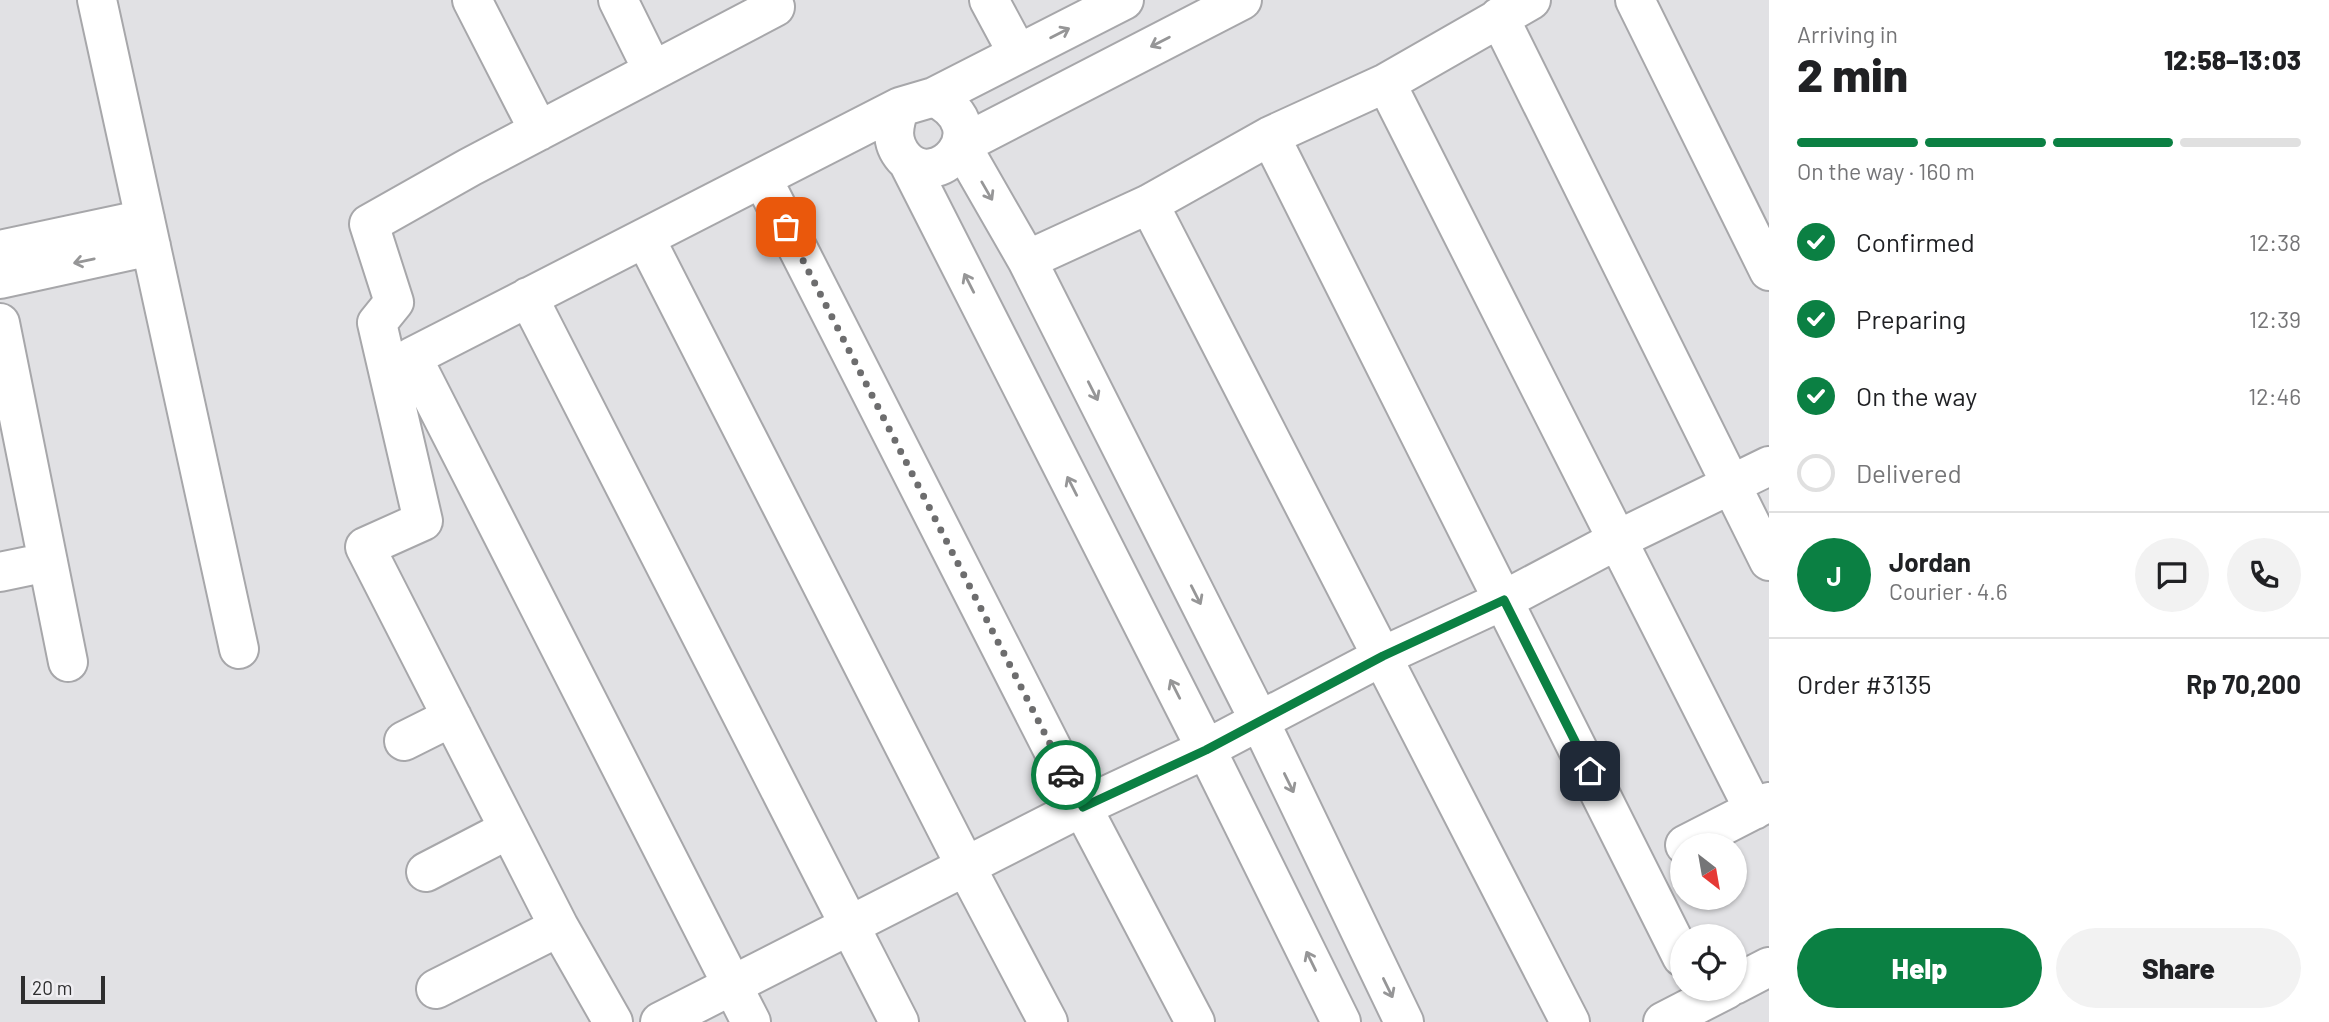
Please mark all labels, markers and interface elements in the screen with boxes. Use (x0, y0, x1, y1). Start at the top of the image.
text: Arriving in (1797, 20, 1898, 48)
one-way arrow (1049, 25, 1070, 39)
one-way arrow (1150, 36, 1171, 49)
text: 12:58–13:03 (2164, 44, 2301, 75)
text: 2 min (1797, 46, 1908, 101)
text: On the way · 160 m (1797, 157, 1975, 185)
one-way arrow (980, 180, 994, 200)
pin (756, 197, 816, 257)
icon: bag (767, 208, 805, 246)
icon: check (1797, 223, 1835, 261)
text: Confirmed (1856, 226, 1975, 257)
text: 12:38 (2249, 228, 2301, 256)
one-way arrow (73, 254, 96, 268)
one-way arrow (962, 273, 976, 294)
icon: check (1797, 300, 1835, 338)
text: Preparing (1856, 303, 1966, 334)
text: 12:39 (2249, 305, 2301, 333)
icon: check (1797, 377, 1835, 415)
one-way arrow (1087, 380, 1101, 401)
text: On the way (1856, 380, 1977, 411)
text: 12:46 (2248, 382, 2301, 410)
text: Delivered (1856, 457, 1962, 488)
one-way arrow (1065, 476, 1079, 497)
button: chat (2135, 538, 2209, 612)
button: phone (2227, 538, 2301, 612)
text: Jordan (1889, 546, 1971, 577)
text: J (1826, 560, 1842, 591)
text: Courier · 4.6 (1889, 577, 2008, 605)
one-way arrow (1189, 584, 1203, 605)
text: Order #3135 (1797, 668, 1931, 699)
text: Rp 70,200 (2186, 668, 2301, 699)
one-way arrow (1168, 679, 1182, 700)
courier (1031, 740, 1101, 810)
pin (1560, 741, 1620, 801)
icon: home (1571, 752, 1609, 790)
icon: car (1047, 756, 1085, 794)
one-way arrow (1283, 772, 1297, 793)
north arrow (1670, 833, 1746, 910)
map controls (1670, 833, 1747, 1001)
button: locate (1670, 924, 1747, 1001)
button: Help (1797, 928, 2042, 1008)
button: Share (2056, 928, 2301, 1008)
one-way arrow (1303, 951, 1317, 972)
scale bar (21, 973, 105, 1005)
text: 20 m (32, 976, 72, 999)
one-way arrow (1382, 977, 1395, 998)

